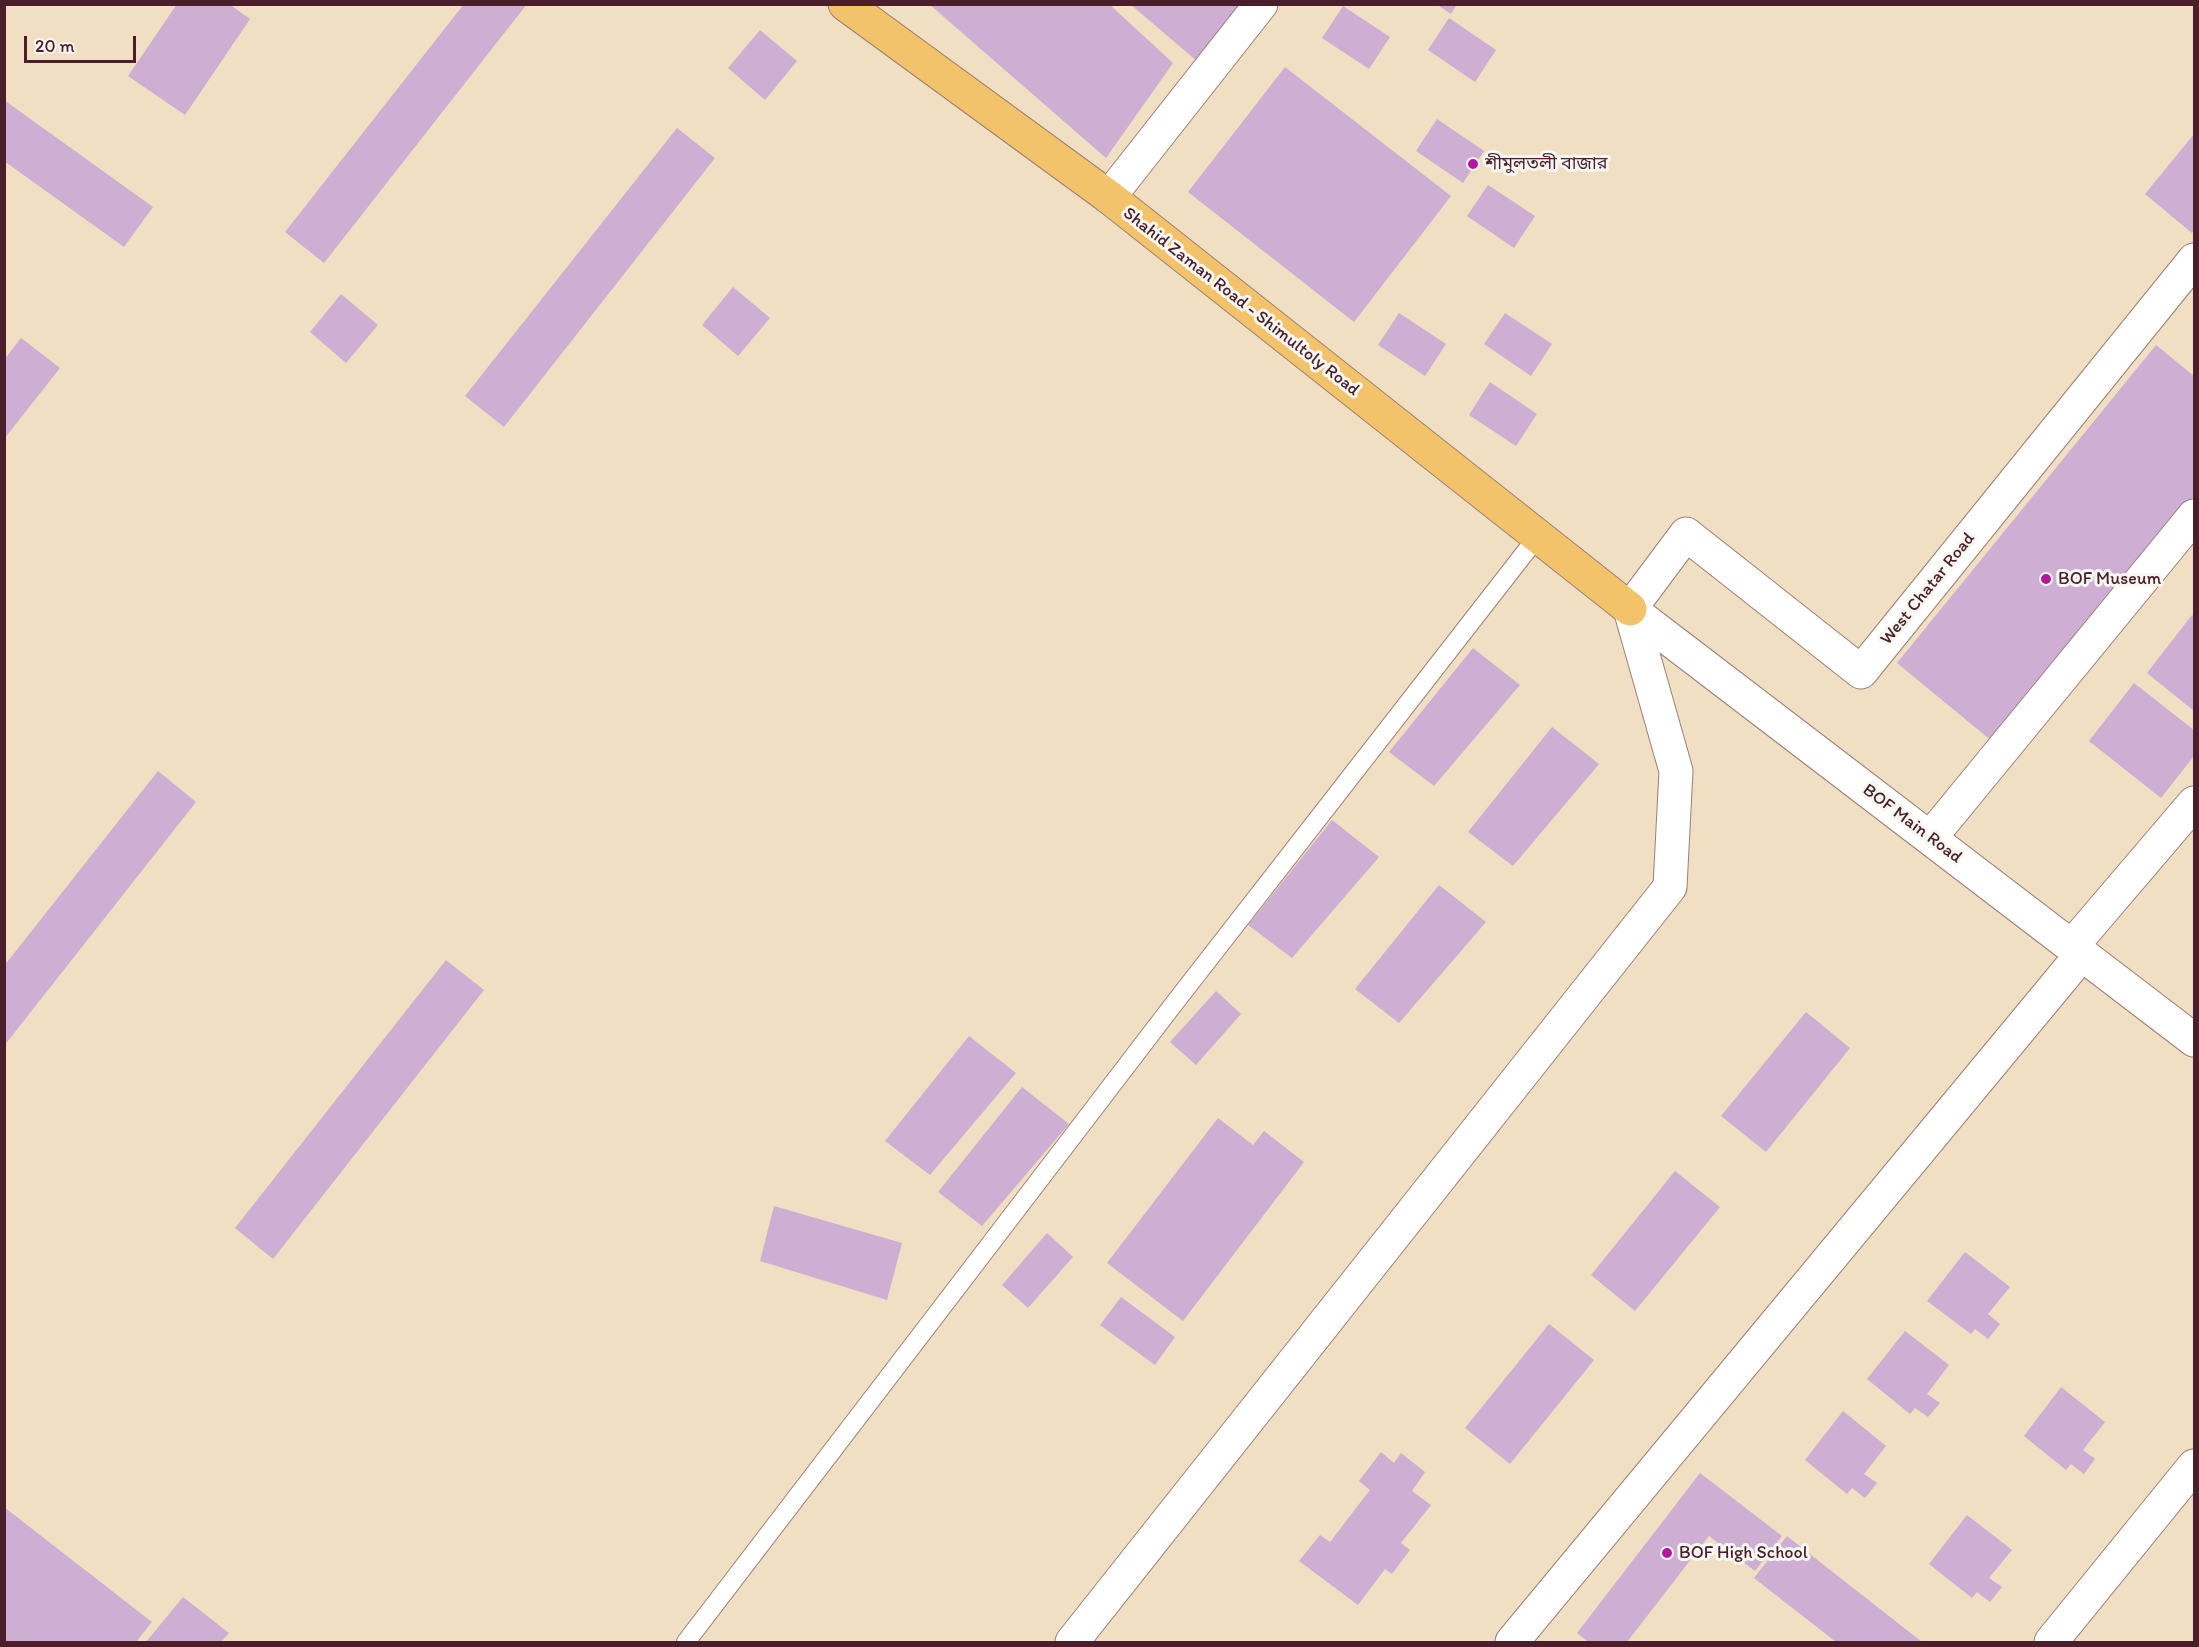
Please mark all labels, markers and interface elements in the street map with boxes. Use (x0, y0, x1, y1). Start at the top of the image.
scale bar (27, 24, 140, 62)
text: 20 m (35, 35, 75, 57)
place label: শীমুলতলী বাজার (1485, 153, 1607, 175)
marker: শীমুলতলী বাজার (1466, 157, 1480, 171)
street label: Shahid Zaman Road - Shimultoly Road (1118, 203, 1364, 401)
street label: West Chatar Road (1876, 528, 1980, 650)
place label: BOF Museum (2058, 568, 2161, 590)
marker: BOF Museum (2039, 572, 2053, 586)
street label: BOF Main Road (1858, 780, 1966, 868)
place label: BOF High School (1679, 1542, 1808, 1564)
marker: BOF High School (1660, 1546, 1674, 1560)

